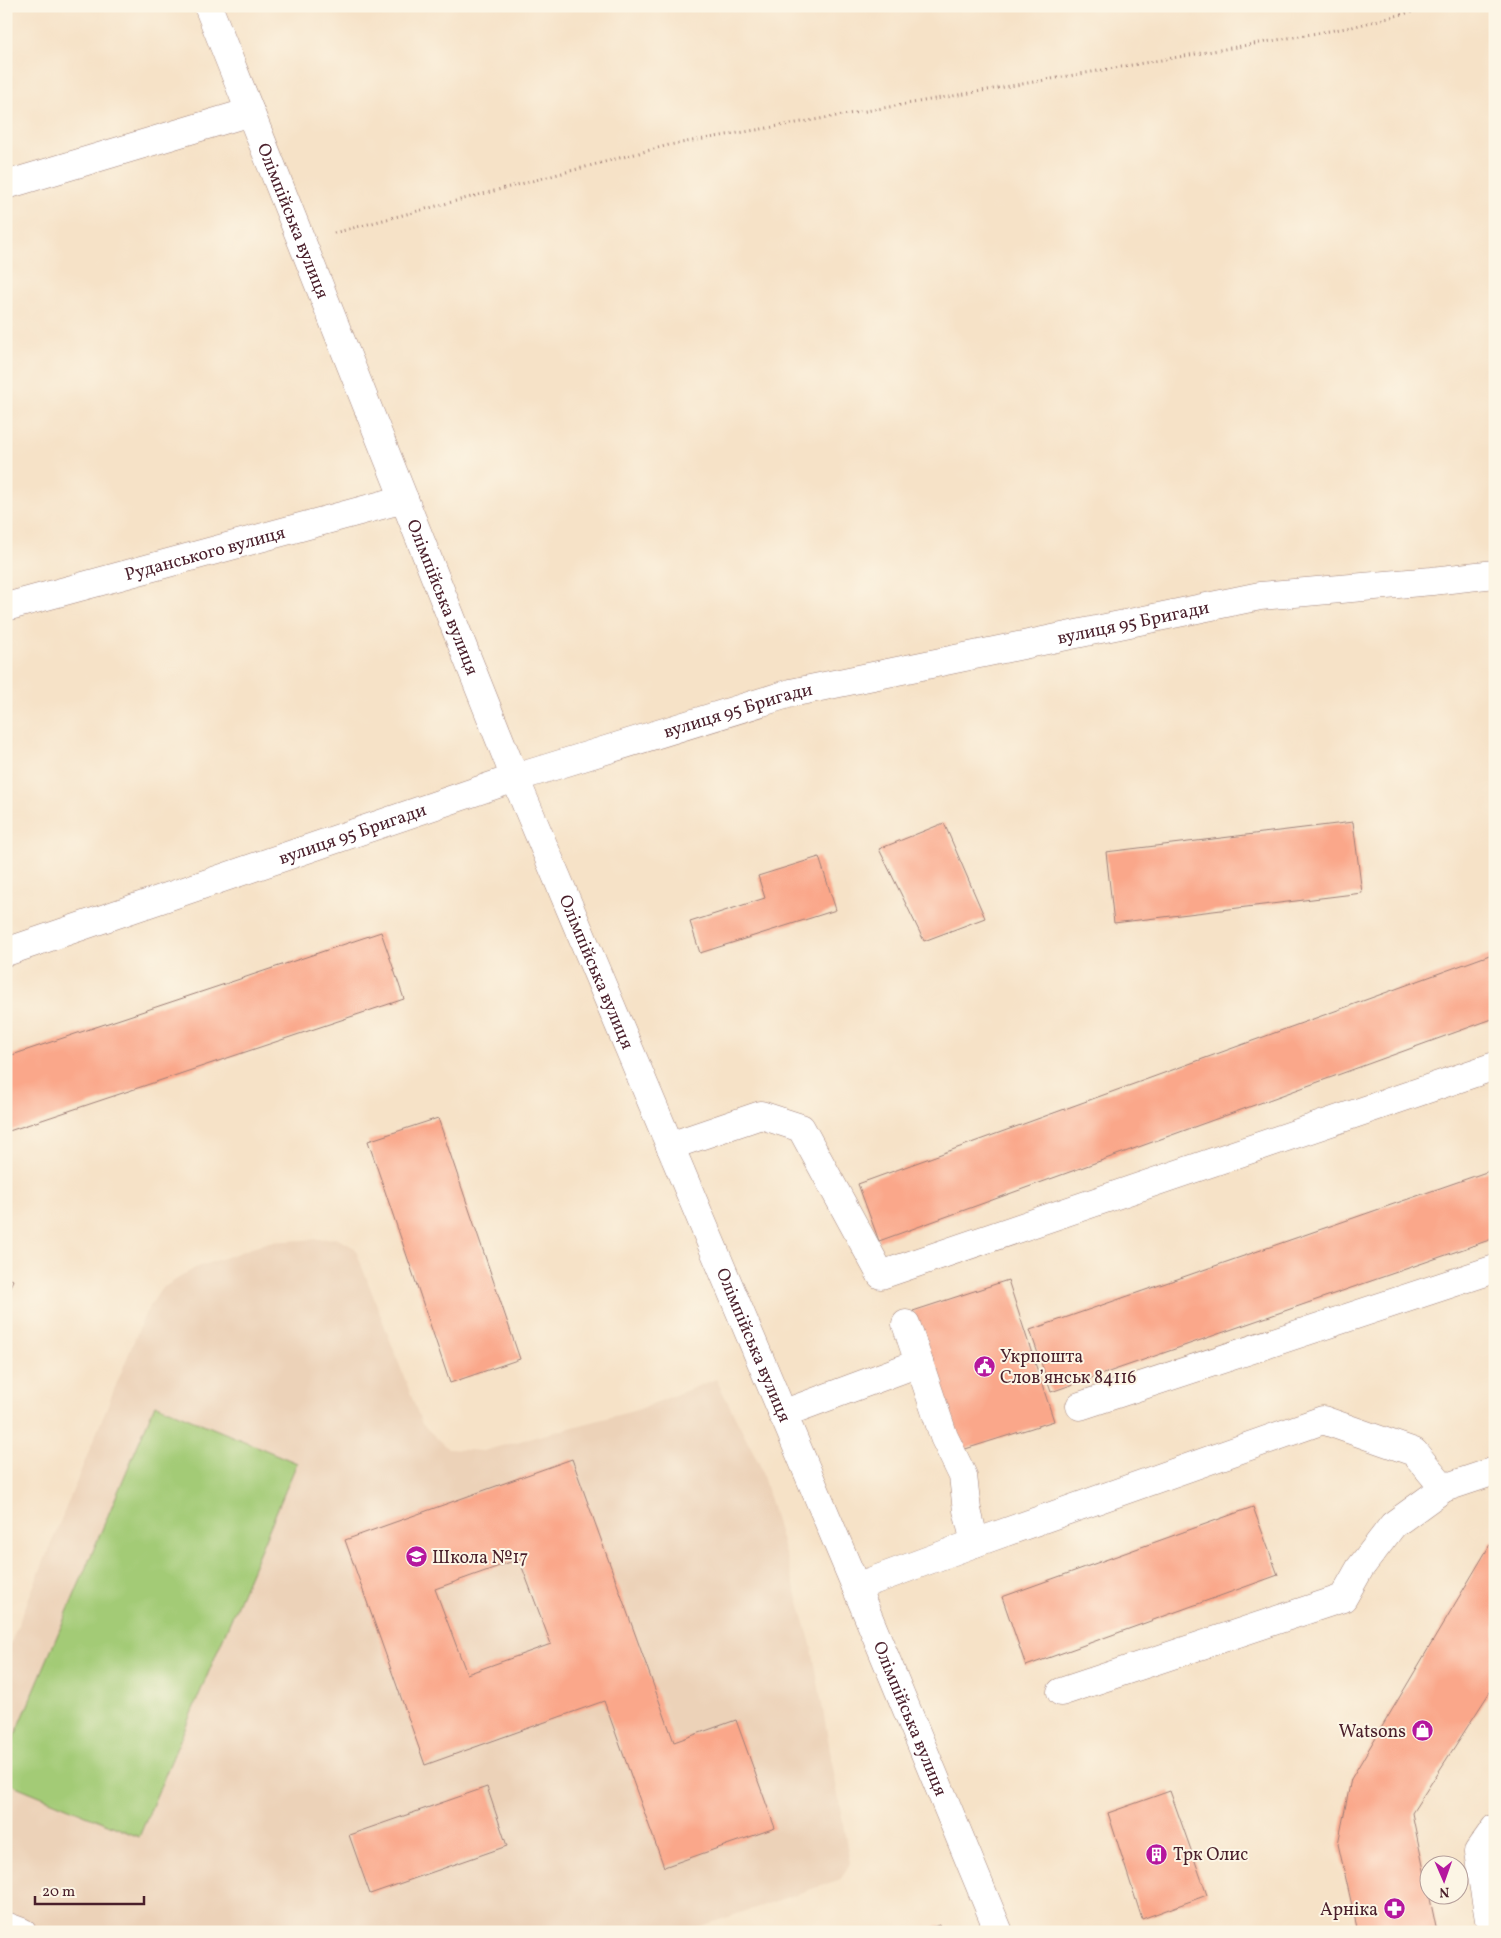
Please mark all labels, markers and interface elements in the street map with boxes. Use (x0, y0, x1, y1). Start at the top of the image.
street label: Олімпійська вулиця (250, 140, 334, 303)
street label: Олімпійська вулиця (399, 516, 484, 679)
street label: Руданського вулиця (122, 521, 288, 588)
street label: вулиця 95 Бригади (1055, 596, 1212, 652)
street label: вулиця 95 Бригади (661, 678, 815, 746)
street label: вулиця 95 Бригади (276, 798, 430, 872)
street label: Олімпійська вулиця (552, 891, 639, 1053)
street label: Олімпійська вулиця (709, 1264, 796, 1427)
place label: Укрпошта Слов’янськ 84116 (1000, 1345, 1136, 1391)
public building icon: Укрпошта Слов’янськ 84116 (972, 1354, 996, 1378)
school or university icon: Школа №17 (404, 1545, 428, 1569)
place label: Школа №17 (432, 1546, 528, 1571)
street label: Олімпійська вулиця (866, 1638, 952, 1800)
shop icon: Watsons (1410, 1719, 1434, 1743)
place label: Watsons (1338, 1720, 1406, 1745)
building icon: Трк Олис (1145, 1842, 1169, 1866)
place label: Трк Олис (1173, 1843, 1248, 1868)
north arrow (1418, 1856, 1468, 1906)
scale bar (35, 1873, 144, 1905)
text: 20 m (42, 1882, 75, 1903)
text: N (1439, 1882, 1450, 1901)
pharmacy icon: Арніка (1382, 1897, 1406, 1921)
place label: Арніка (1320, 1898, 1378, 1923)

